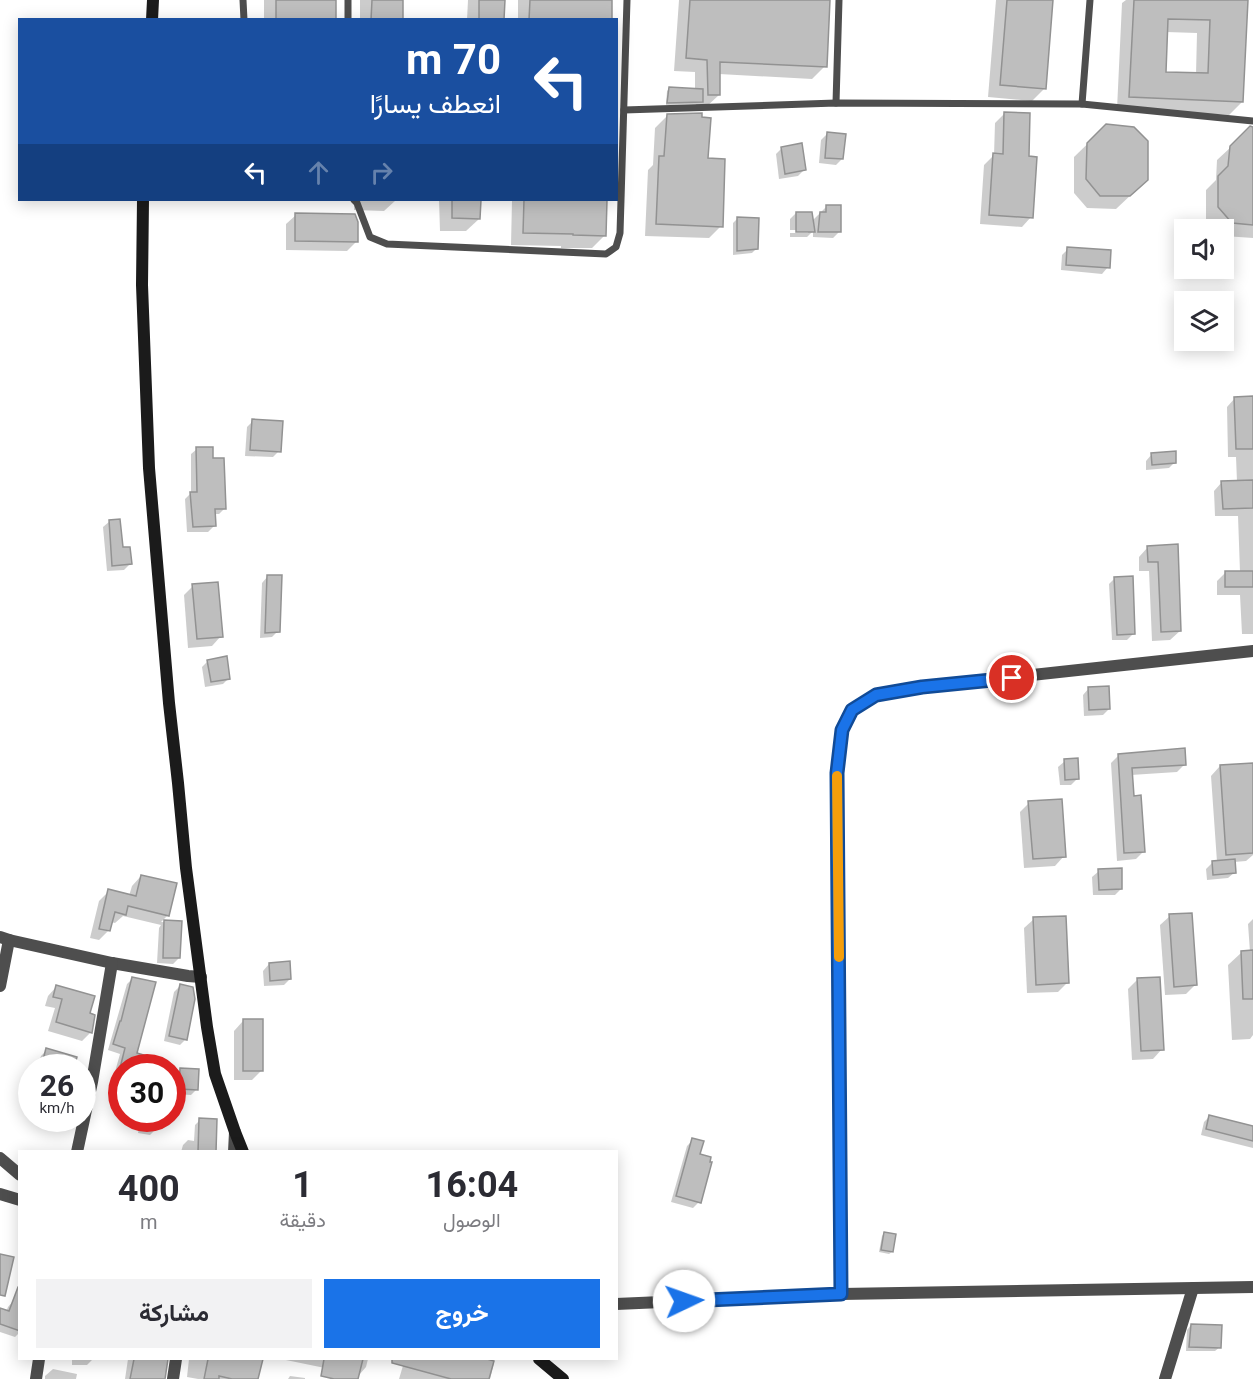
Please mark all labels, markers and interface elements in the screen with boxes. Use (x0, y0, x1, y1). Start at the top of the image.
text: 70 m (406, 35, 501, 84)
icon: left (522, 42, 600, 120)
text: انعطف يسارًا (370, 88, 501, 120)
icon: left (239, 156, 272, 189)
icon: ahead (302, 156, 335, 189)
icon: right (365, 156, 398, 189)
map controls (1174, 219, 1234, 351)
button: sound (1174, 219, 1234, 279)
button: layers (1174, 291, 1234, 351)
pin (986, 652, 1037, 703)
icon: arrive (995, 661, 1028, 694)
speed limit sign: 30 (108, 1054, 186, 1132)
text: 26 (40, 1068, 74, 1103)
text: km/h (39, 1099, 75, 1117)
text: 1 (292, 1164, 313, 1206)
text: 16:04 (426, 1164, 518, 1206)
text: 400 (118, 1168, 180, 1210)
text: دقيقة (279, 1208, 326, 1232)
text: الوصول (443, 1208, 501, 1232)
text: m (140, 1210, 158, 1234)
position arrow (652, 1269, 716, 1333)
button: مشاركة (36, 1279, 312, 1348)
button: خروج (324, 1279, 600, 1348)

